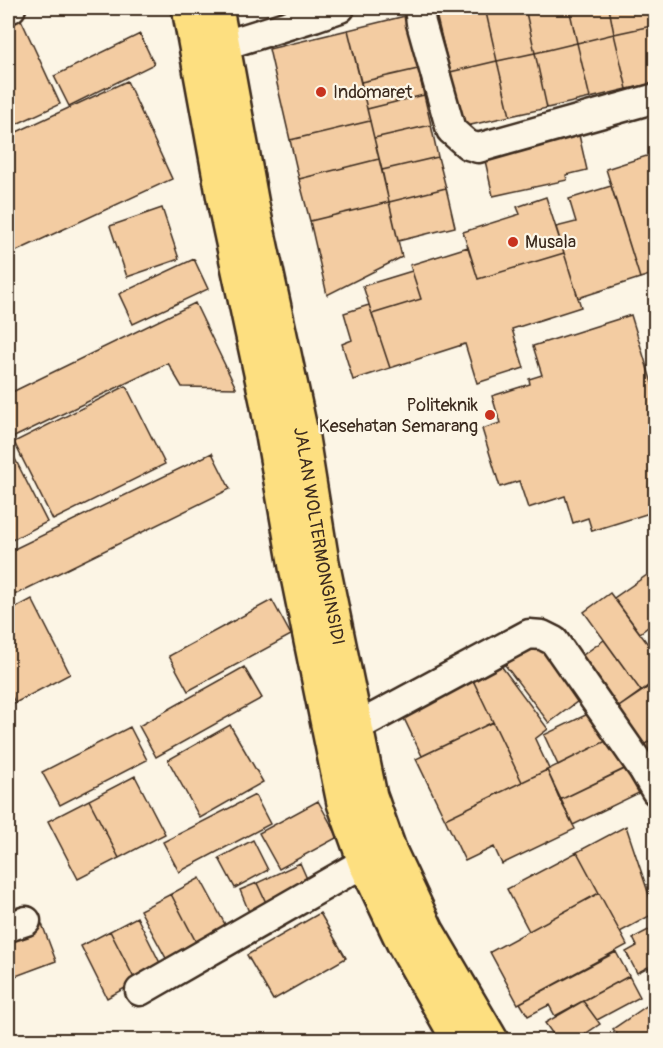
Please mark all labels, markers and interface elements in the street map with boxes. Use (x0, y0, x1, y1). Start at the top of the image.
place label: Indomaret (333, 81, 413, 104)
marker: Indomaret (314, 85, 328, 99)
place label: Musala (525, 231, 576, 254)
marker: Musala (506, 235, 520, 249)
place label: Politeknik Kesehatan Semarang (319, 394, 478, 438)
marker: Politeknik Kesehatan Semarang (483, 408, 497, 422)
street label: JALAN WOLTERMONGINSIDI (288, 425, 350, 647)

